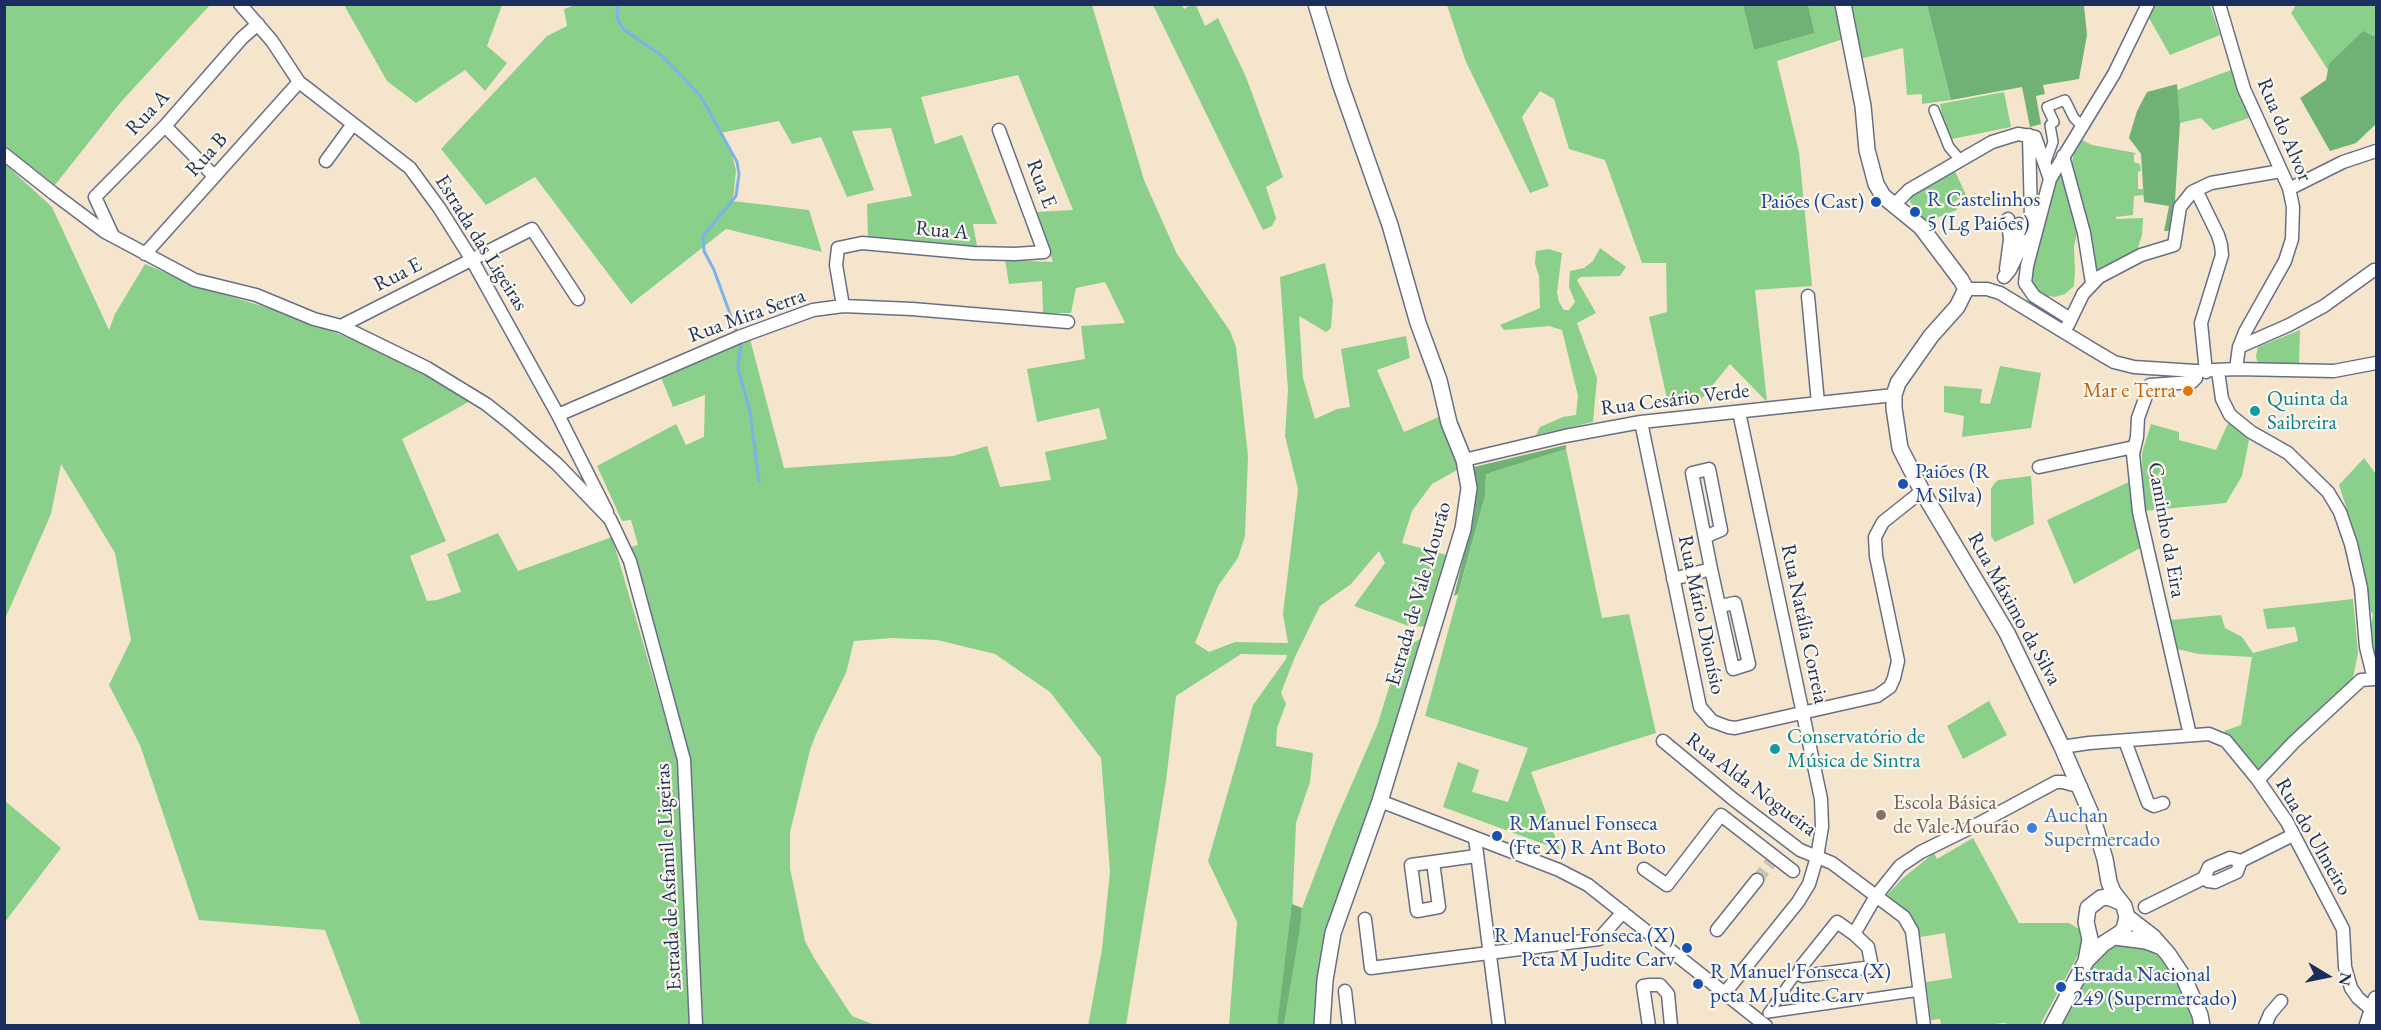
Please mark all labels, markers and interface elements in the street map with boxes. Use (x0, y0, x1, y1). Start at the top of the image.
street label: Rua do Alvor (2251, 75, 2317, 185)
street label: Rua A (121, 85, 175, 141)
street label: Rua B (181, 128, 233, 182)
street label: Rua E (1020, 156, 1062, 212)
street label: Estrada das Ligeiras (429, 170, 533, 316)
place label: R Castelinhos 5 (Lg Paiões) (1927, 187, 2040, 237)
place label: Paiões (Cast) (1760, 189, 1864, 215)
marker: Paiões (Cast) (1869, 195, 1883, 209)
marker: R Castelinhos 5 (Lg Paiões) (1908, 205, 1922, 219)
street label: Rua A (914, 216, 970, 246)
street label: Rua E (370, 252, 426, 298)
street label: Rua Mira Serra (685, 283, 809, 349)
street label: Rua Cesário Verde (1599, 378, 1751, 422)
place label: Mar e Terra (2083, 378, 2176, 404)
marker: Mar e Terra (2181, 384, 2195, 398)
place label: Quinta da Saibreira (2267, 386, 2349, 436)
marker: Quinta da Saibreira (2248, 404, 2262, 418)
place label: Paiões (R M Silva) (1915, 459, 1990, 509)
street label: Caminho da Eira (2142, 460, 2190, 600)
marker: Paiões (R M Silva) (1896, 477, 1910, 491)
street label: Estrada de Vale Mourão (1381, 499, 1457, 689)
street label: Rua Máximo da Silva (1962, 528, 2066, 690)
street label: Rua Mário Dionísio (1672, 533, 1730, 697)
street label: Rua Natália Correia (1775, 542, 1833, 706)
place label: Conservatório de Música de Sintra (1787, 724, 1925, 774)
street label: Rua Alda Nogueira (1681, 728, 1821, 842)
marker: Conservatório de Música de Sintra (1768, 742, 1782, 756)
street label: Estrada de Asfamil e Ligeiras (650, 763, 688, 991)
street label: Rua do Ulmeiro (2269, 774, 2357, 900)
place label: Escola Básica de Vale Mourão (1893, 790, 2020, 840)
place label: Auchan Supermercado (2044, 803, 2160, 853)
marker: Escola Básica de Vale Mourão (1874, 808, 1888, 822)
place label: R Manuel Fonseca (Fte X) R Ant Boto (1509, 811, 1666, 861)
marker: Auchan Supermercado (2025, 821, 2039, 835)
marker: R Manuel Fonseca (Fte X) R Ant Boto (1490, 829, 1504, 843)
place label: R Manuel Fonseca (X) Pcta M Judite Carv (1494, 923, 1675, 973)
marker: R Manuel Fonseca (X) Pcta M Judite Carv (1680, 941, 1694, 955)
north arrow (2297, 946, 2357, 1006)
place label: R Manuel Fonseca (X) pcta M Judite Carv (1710, 959, 1891, 1009)
place label: Estrada Nacional 249 (Supermercado) (2073, 962, 2237, 1012)
text: N (2334, 971, 2357, 987)
marker: R Manuel Fonseca (X) pcta M Judite Carv (1691, 977, 1705, 991)
marker: Estrada Nacional 249 (Supermercado) (2054, 980, 2068, 994)

